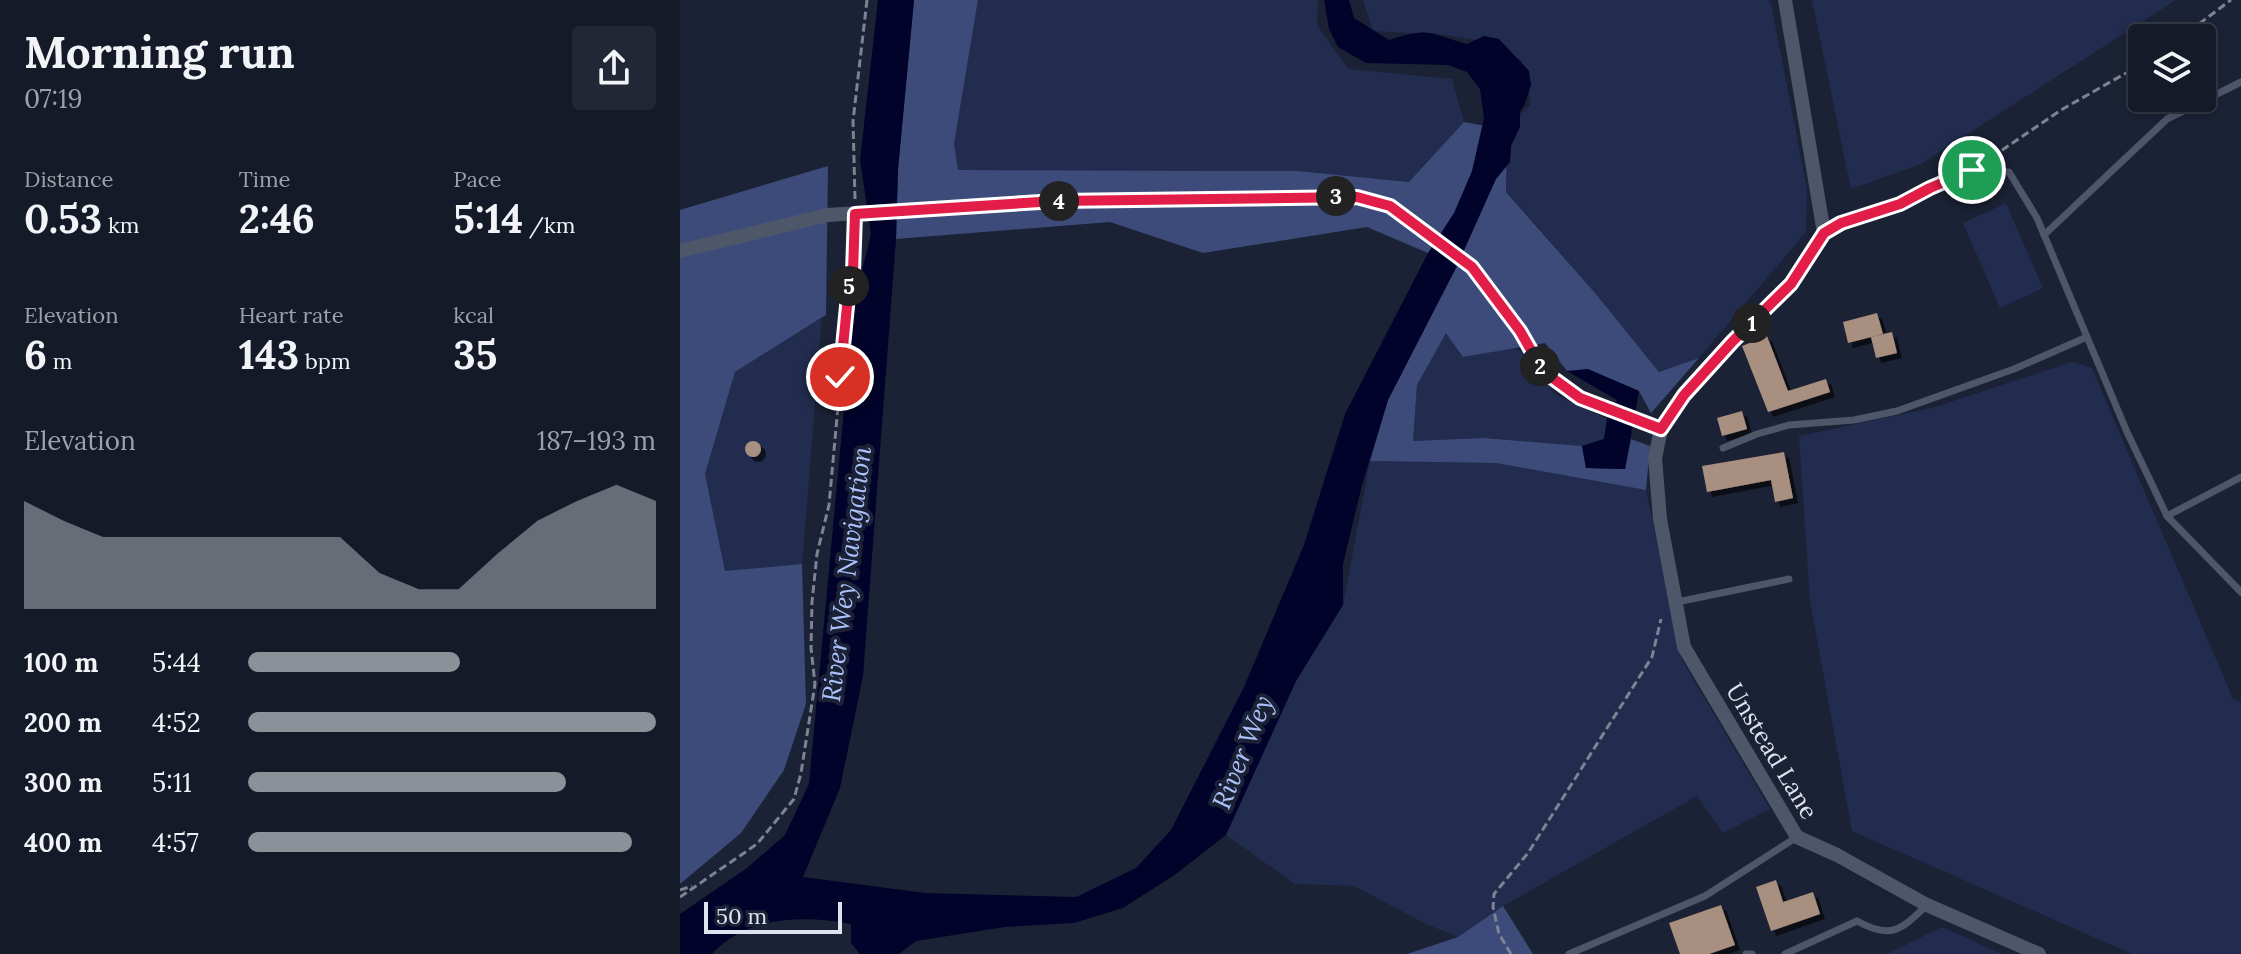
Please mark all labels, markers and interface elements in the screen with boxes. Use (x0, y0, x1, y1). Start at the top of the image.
text: Morning run (24, 24, 295, 80)
map controls (2128, 24, 2216, 112)
button: layers (2128, 24, 2216, 112)
button: share (572, 26, 656, 110)
text: 07:19 (24, 82, 83, 115)
pin (1938, 136, 2006, 204)
icon: arrive (1950, 148, 1994, 192)
text: Distance (24, 165, 114, 193)
text: Time (239, 165, 291, 193)
text: Pace (453, 165, 501, 193)
pin: 3 (1316, 176, 1356, 216)
pin: 4 (1039, 181, 1079, 221)
text: 3 (1330, 182, 1342, 210)
text: 4 (1053, 187, 1065, 215)
text: 0.53 (24, 193, 102, 244)
text: 2:46 (239, 193, 315, 244)
text: 5:14 (453, 193, 523, 244)
text: km (102, 211, 139, 239)
text: /km (523, 211, 576, 239)
pin: 5 (829, 266, 869, 306)
text: 5 (843, 272, 855, 300)
text: Elevation (24, 301, 119, 329)
text: Heart rate (239, 301, 344, 329)
text: kcal (453, 301, 494, 329)
pin: 1 (1732, 303, 1772, 343)
text: 1 (1748, 309, 1756, 337)
text: 6 (24, 329, 47, 380)
text: 143 (239, 329, 299, 380)
text: 35 (453, 329, 497, 380)
pin (806, 343, 874, 411)
pin: 2 (1520, 346, 1560, 386)
text: m (47, 347, 72, 375)
text: bpm (299, 347, 351, 375)
text: 2 (1534, 352, 1546, 380)
icon: check (818, 355, 862, 399)
text: Elevation (24, 424, 136, 457)
text: 187–193 m (537, 424, 656, 457)
water label: River Wey Navigation (814, 444, 878, 704)
text: 100 m (24, 646, 98, 679)
text: 5:44 (152, 646, 201, 679)
street label: Unstead Lane (1719, 677, 1825, 825)
water label: River Wey (1204, 690, 1280, 814)
text: 200 m (24, 706, 102, 739)
text: 4:52 (152, 706, 201, 739)
text: 300 m (24, 766, 102, 799)
text: 5:11 (152, 766, 192, 799)
text: 400 m (24, 826, 102, 859)
text: 4:57 (152, 826, 199, 859)
scale bar (704, 898, 842, 934)
text: 50 m (716, 902, 767, 930)

